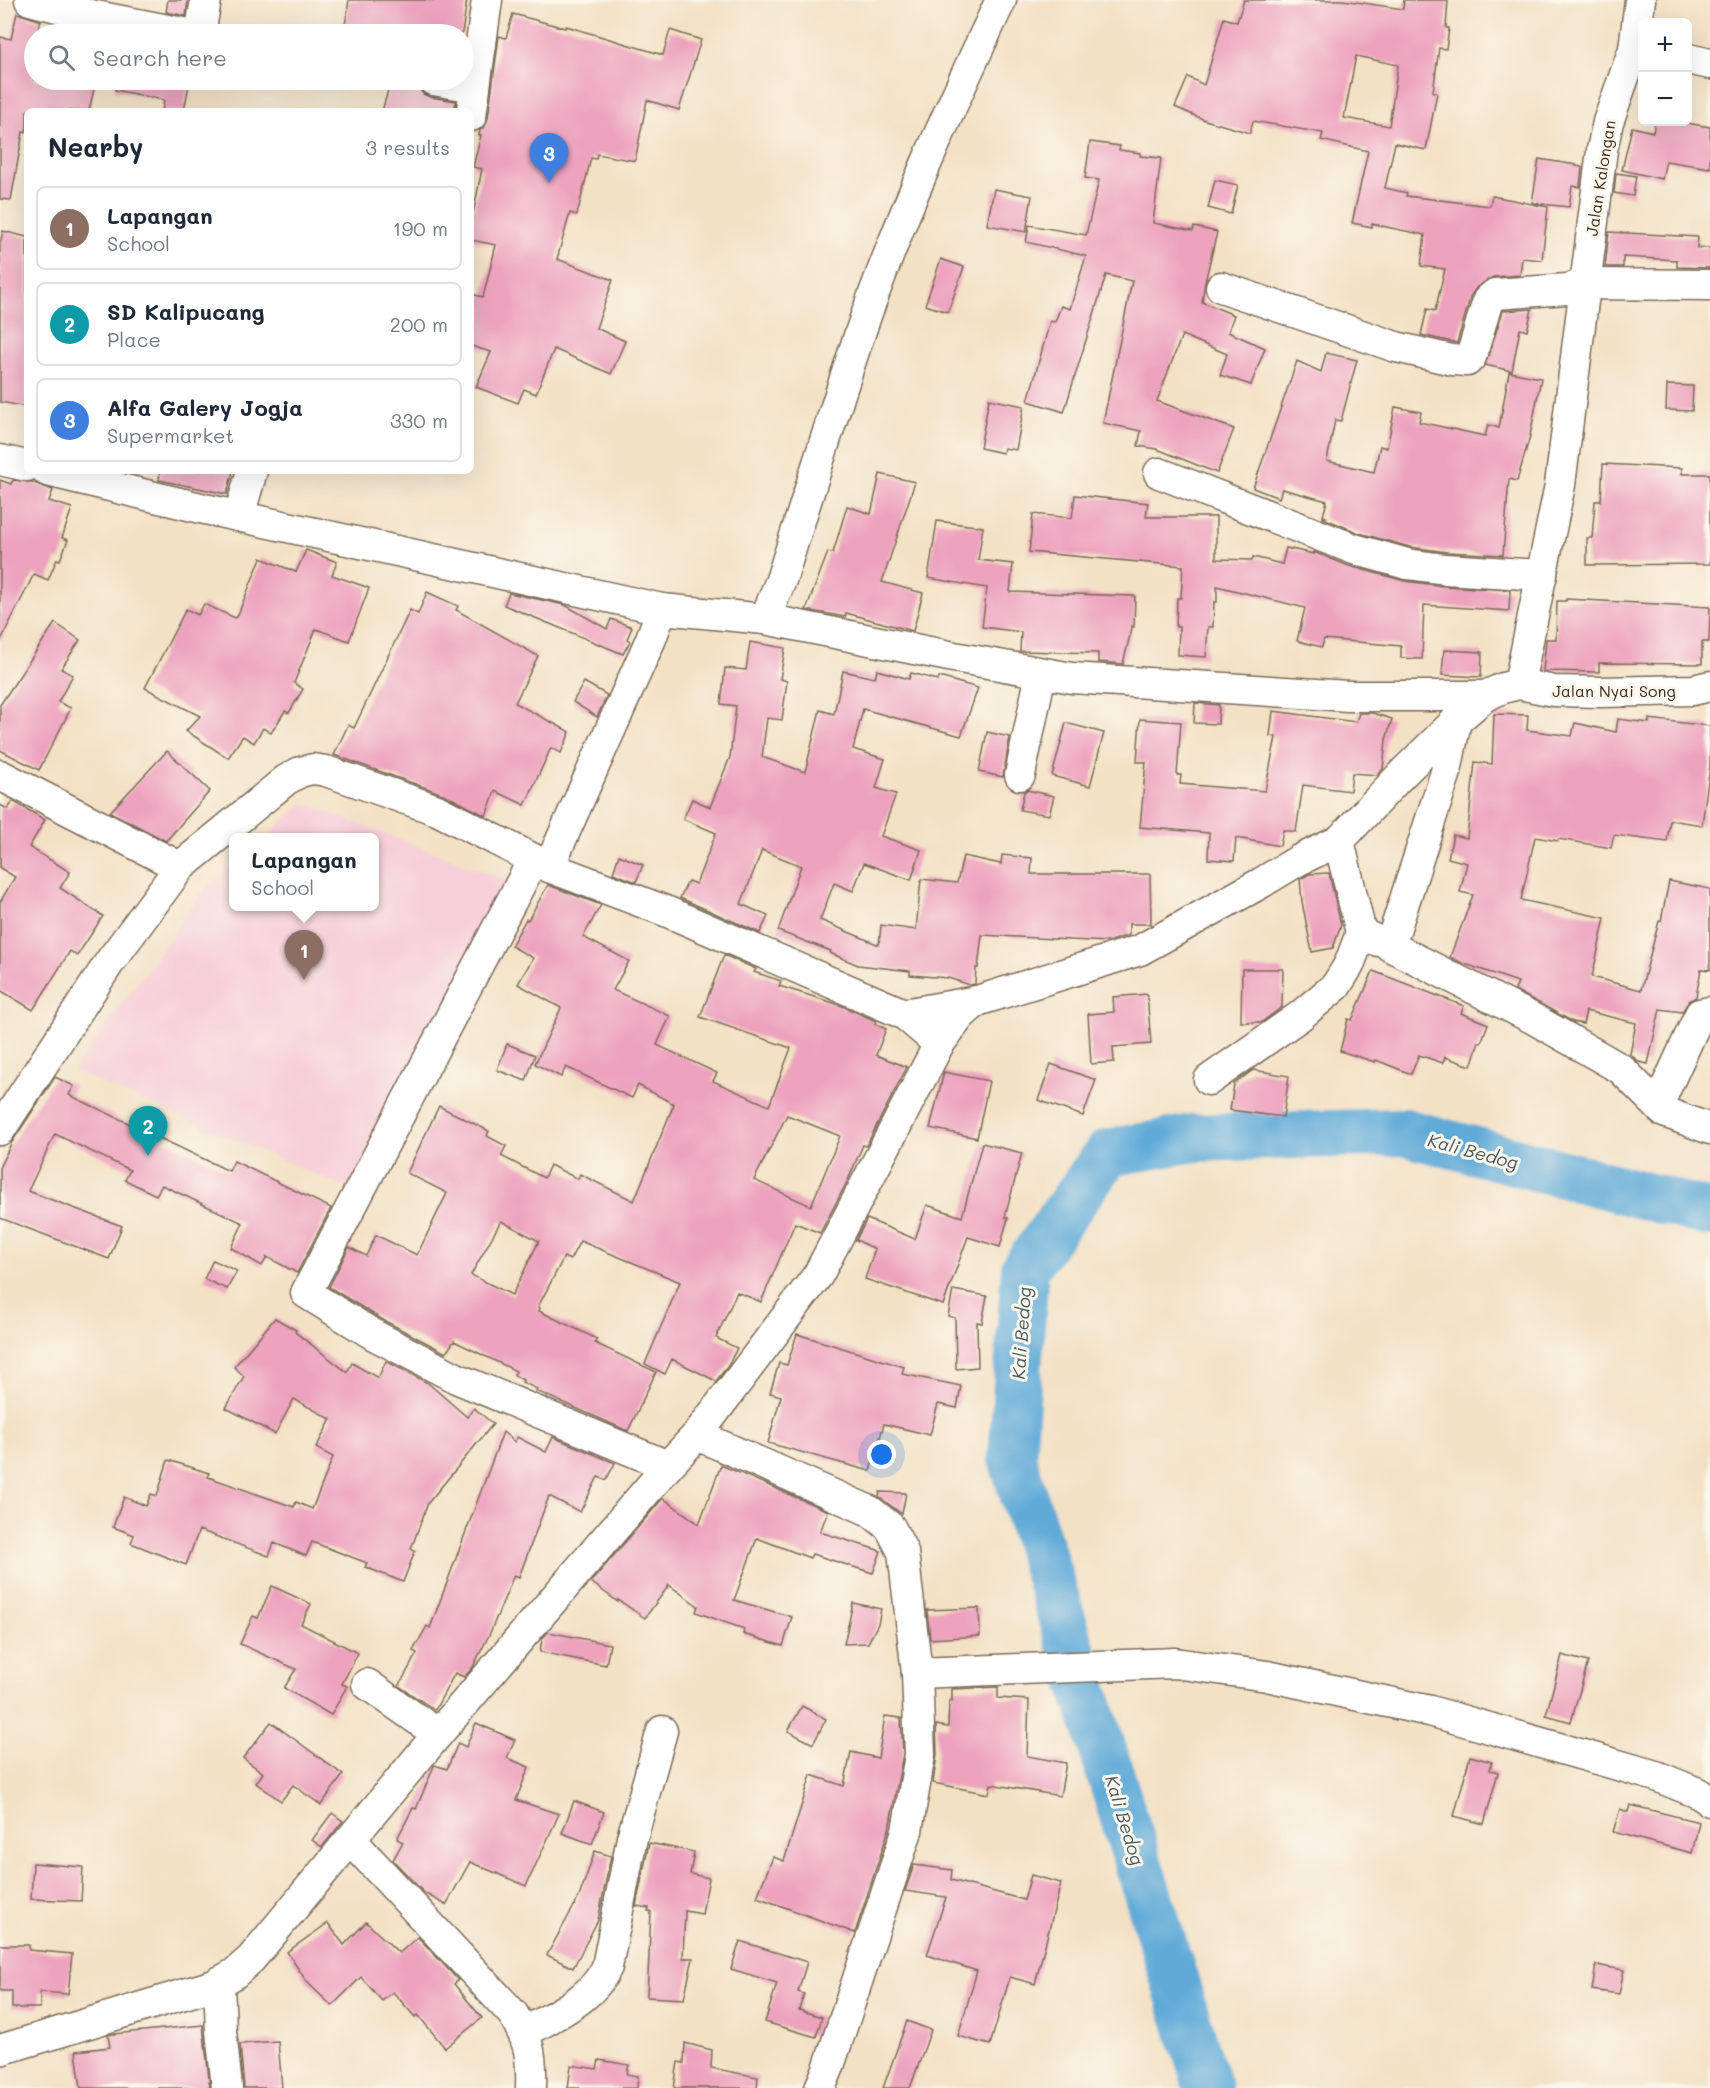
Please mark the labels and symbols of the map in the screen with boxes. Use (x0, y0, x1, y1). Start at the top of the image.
street label: Jalan Kalongan (1580, 119, 1620, 237)
pin: 3 (530, 134, 568, 183)
street label: Jalan Nyai Song (1552, 680, 1676, 701)
pin: 1 (284, 930, 324, 980)
pin: 2 (128, 1106, 168, 1156)
water label: Kali Bedog (1425, 1127, 1521, 1175)
water label: Kali Bedog (1006, 1286, 1036, 1380)
your location (867, 1440, 896, 1469)
water label: Kali Bedog (1100, 1772, 1150, 1868)

